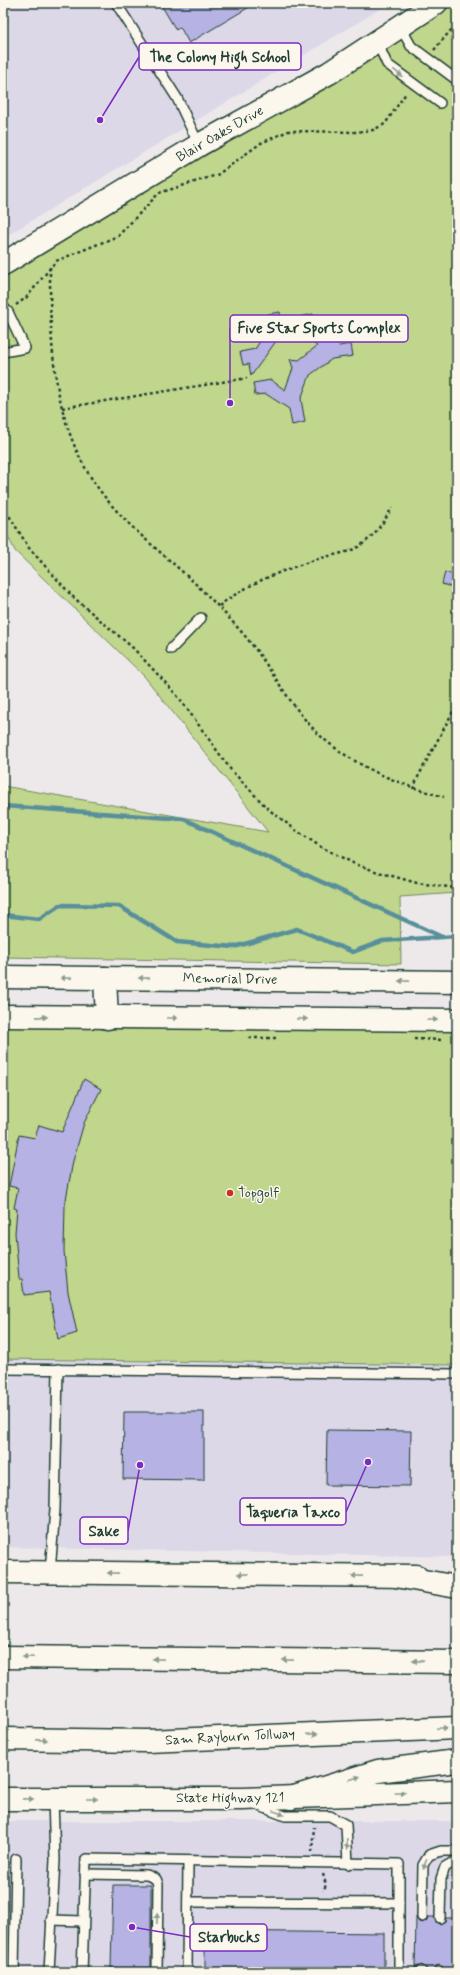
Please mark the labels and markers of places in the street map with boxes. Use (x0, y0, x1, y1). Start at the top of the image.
callout: The Colony High School (139, 43, 301, 70)
callout: Five Star Sports Complex (230, 315, 408, 342)
place label: Topgolf (238, 1184, 279, 1203)
marker: Topgolf (225, 1188, 235, 1198)
callout: Taqueria Taxco (240, 1498, 346, 1525)
callout: Sake (80, 1517, 128, 1544)
callout: Starbucks (190, 1924, 267, 1951)

